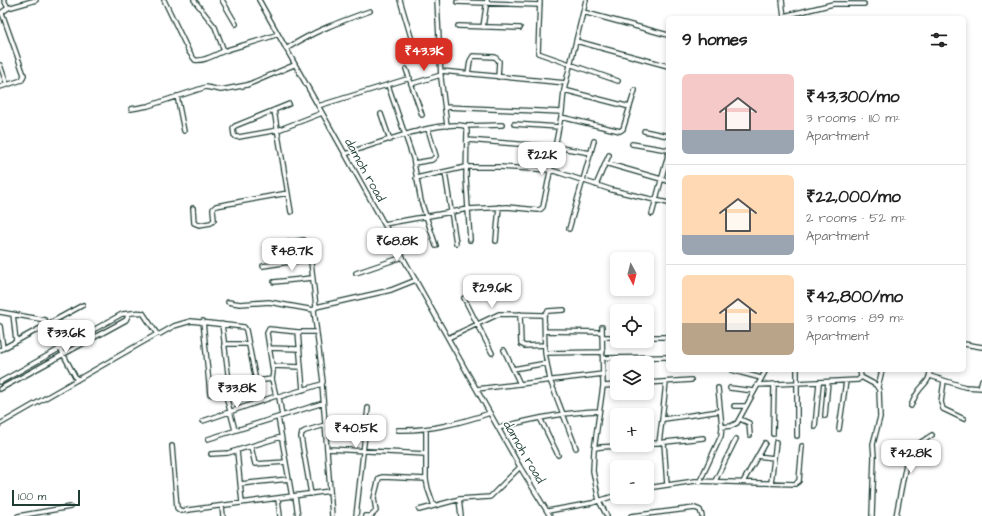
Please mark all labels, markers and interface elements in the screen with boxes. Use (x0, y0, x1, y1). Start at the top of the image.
text: 9 homes (682, 28, 747, 52)
icon: filters (928, 29, 950, 51)
pin: ₹43.3K (391, 38, 457, 72)
text: ₹43.3K (404, 42, 444, 60)
text: ₹43,300/mo (806, 85, 900, 109)
icon: home (714, 90, 762, 138)
text: 3 rooms · 110 m² (806, 109, 900, 127)
text: Apartment (806, 127, 870, 145)
street label: damoh road (340, 135, 390, 205)
pin: ₹22K (518, 142, 566, 176)
text: ₹22K (527, 146, 557, 164)
text: ₹22,000/mo (806, 185, 901, 209)
icon: home (714, 191, 762, 239)
text: 2 rooms · 52 m² (806, 209, 906, 227)
text: Apartment (806, 227, 870, 245)
pin: ₹68.8K (364, 228, 430, 262)
text: ₹68.8K (376, 232, 418, 250)
pin: ₹48.7K (259, 238, 325, 272)
text: ₹48.7K (271, 242, 313, 260)
north arrow (610, 252, 654, 296)
map controls (610, 252, 654, 504)
pin: ₹29.6K (459, 275, 525, 309)
text: ₹29.6K (472, 279, 512, 297)
text: ₹42,800/mo (806, 285, 903, 309)
icon: home (714, 291, 762, 339)
button: locate (610, 304, 654, 348)
text: 3 rooms · 89 m² (806, 309, 905, 327)
pin: ₹33.6K (33, 320, 99, 354)
text: ₹33.6K (47, 324, 85, 342)
text: Apartment (806, 327, 870, 345)
button: layers (610, 356, 654, 400)
pin: ₹33.8K (204, 375, 270, 409)
text: ₹33.8K (218, 379, 256, 397)
button: + (610, 408, 654, 452)
pin: ₹40.5K (323, 415, 389, 449)
street label: damoh road (499, 417, 549, 487)
text: ₹40.5K (334, 419, 378, 437)
pin: ₹42.8K (878, 440, 944, 474)
text: ₹42.8K (890, 444, 932, 462)
button: − (610, 460, 654, 504)
scale bar (12, 488, 80, 507)
text: 100 m (18, 489, 46, 504)

